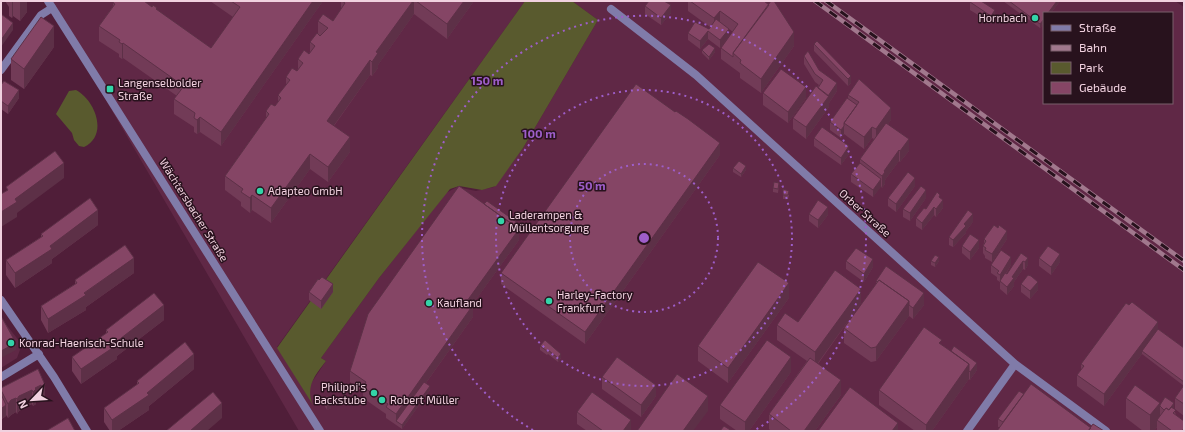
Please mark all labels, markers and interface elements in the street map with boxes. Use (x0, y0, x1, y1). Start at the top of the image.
place label: Hornbach (979, 11, 1027, 24)
legend (1043, 12, 1173, 104)
marker: Hornbach (1030, 13, 1040, 23)
text: Straße (1079, 20, 1116, 34)
text: Bahn (1079, 40, 1107, 54)
text: Park (1079, 60, 1104, 74)
text: 150 m (471, 73, 503, 87)
place label: Langenselbolder Straße (118, 76, 202, 102)
text: Gebäude (1079, 80, 1127, 94)
marker: Langenselbolder Straße (105, 84, 115, 94)
text: 100 m (522, 126, 556, 140)
street label: Wächtersbacher Straße (157, 156, 231, 264)
text: 50 m (578, 178, 606, 192)
place label: Adapteo GmbH (268, 184, 343, 197)
marker: Adapteo GmbH (255, 186, 265, 196)
street label: Orber Straße (837, 186, 894, 239)
place label: Laderampen & Müllentsorgung (509, 208, 589, 234)
marker: Laderampen & Müllentsorgung (496, 216, 506, 226)
centre of rings (637, 231, 651, 245)
place label: Harley-Factory Frankfurt (557, 288, 633, 314)
place label: Kaufland (437, 296, 482, 309)
marker: Harley-Factory Frankfurt (544, 296, 554, 306)
marker: Kaufland (424, 298, 434, 308)
place label: Konrad-Haenisch-Schule (19, 336, 144, 349)
marker: Konrad-Haenisch-Schule (6, 338, 16, 348)
north arrow (12, 380, 52, 420)
place label: Philippi's Backstube (314, 380, 366, 406)
marker: Philippi's Backstube (369, 388, 379, 398)
place label: Robert Müller (390, 393, 460, 406)
marker: Robert Müller (377, 395, 387, 405)
text: N (15, 398, 30, 411)

